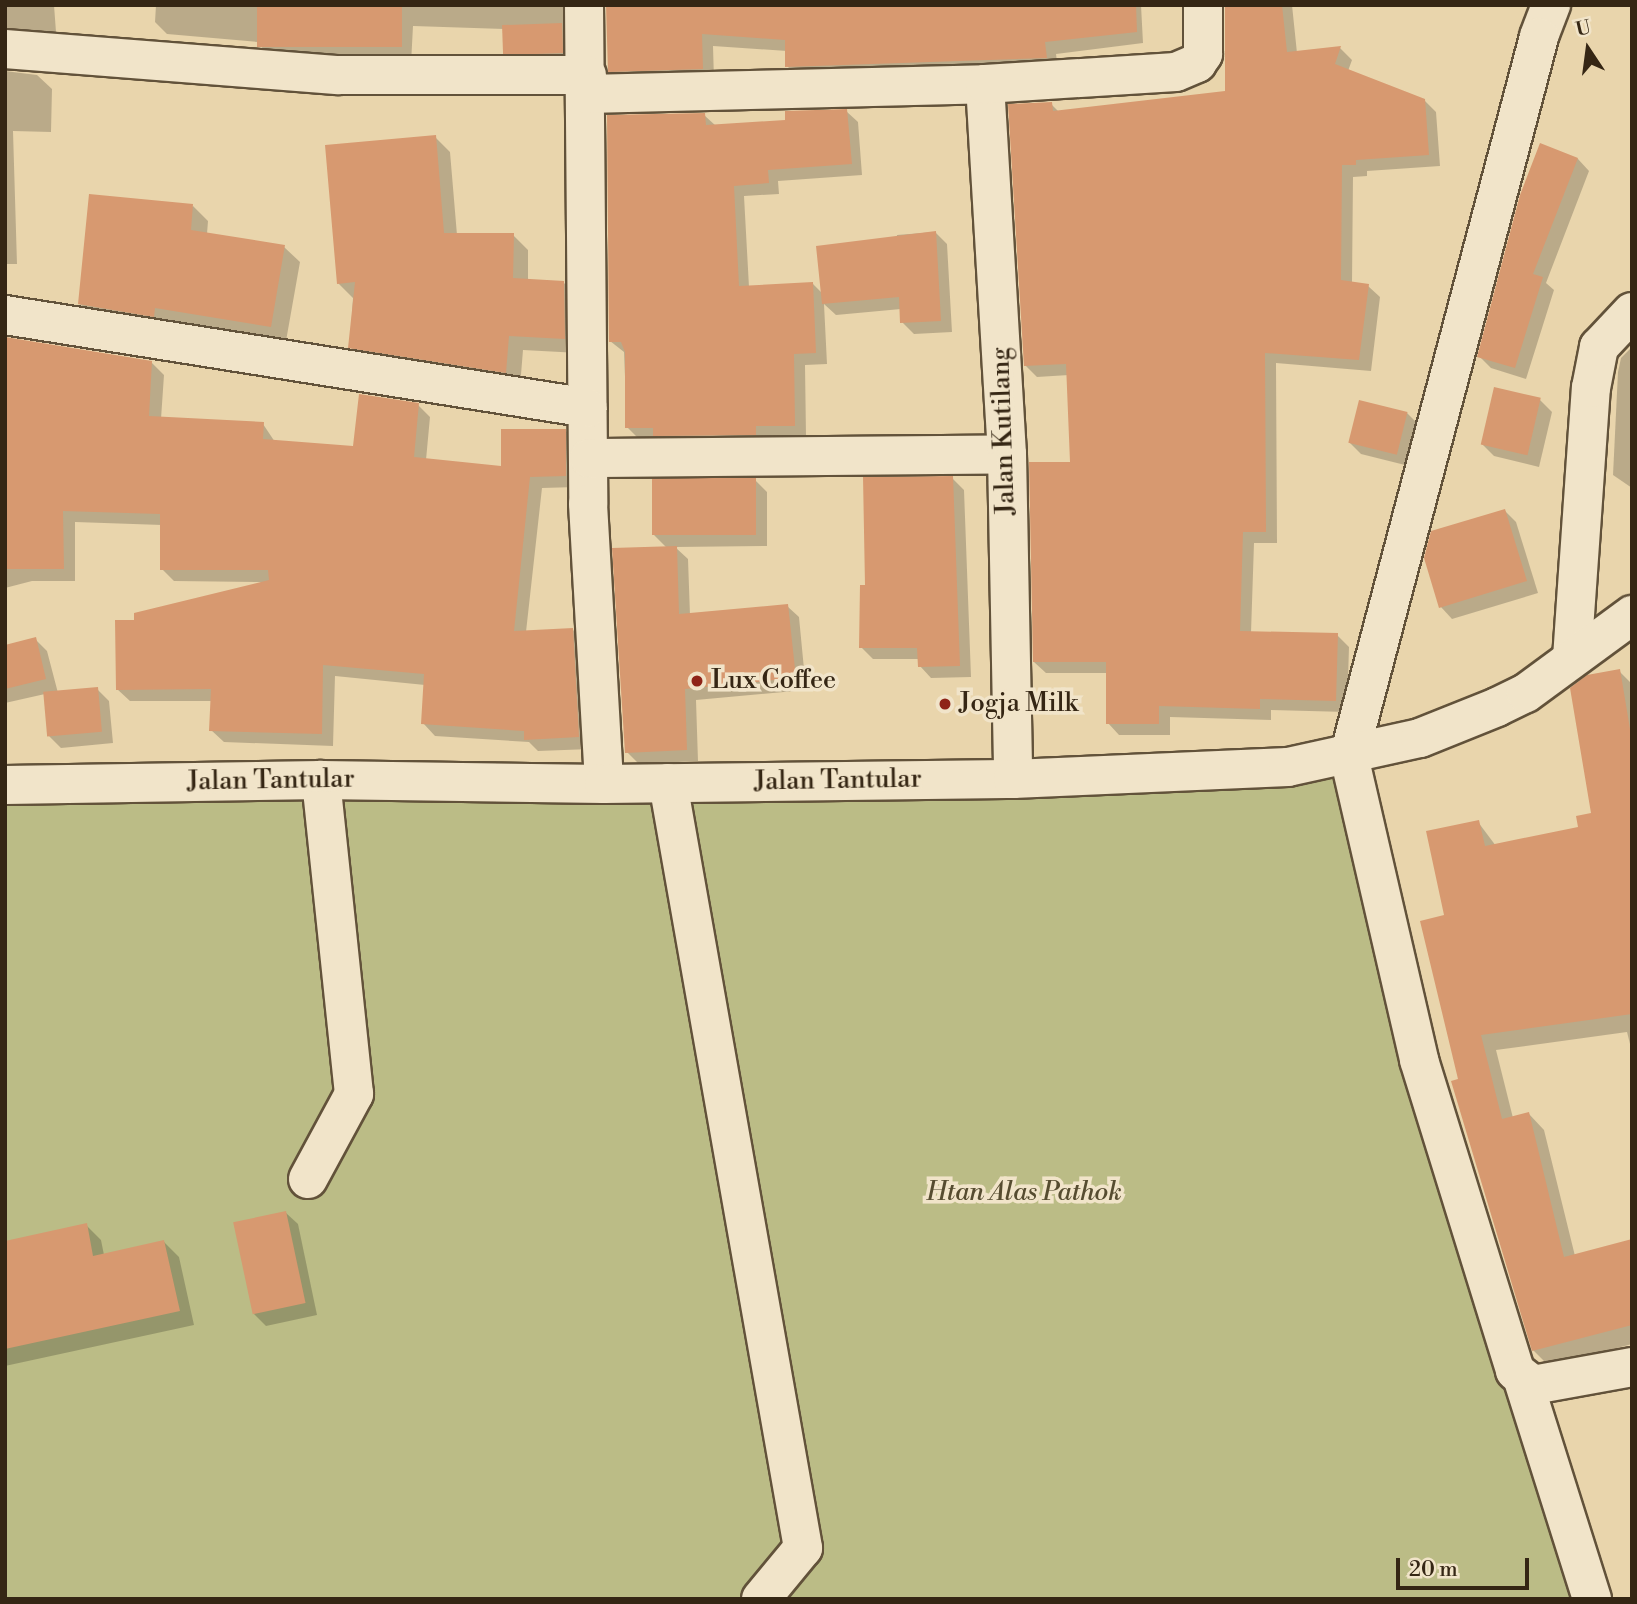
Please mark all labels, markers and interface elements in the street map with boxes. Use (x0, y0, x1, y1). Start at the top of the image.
north arrow (1553, 14, 1623, 84)
text: U (1573, 15, 1593, 42)
street label: Jalan Kutilang (985, 347, 1023, 515)
place label: Lux Coffee (711, 665, 836, 697)
marker: Lux Coffee (689, 673, 705, 689)
place label: Jogja Milk (959, 688, 1078, 720)
marker: Jogja Milk (937, 696, 953, 712)
street label: Jalan Tantular (187, 764, 355, 798)
street label: Jalan Tantular (754, 764, 922, 798)
park label: Htan Alas Pathok (926, 1177, 1122, 1209)
scale bar (1399, 1544, 1532, 1588)
text: 20 m (1409, 1557, 1458, 1583)

